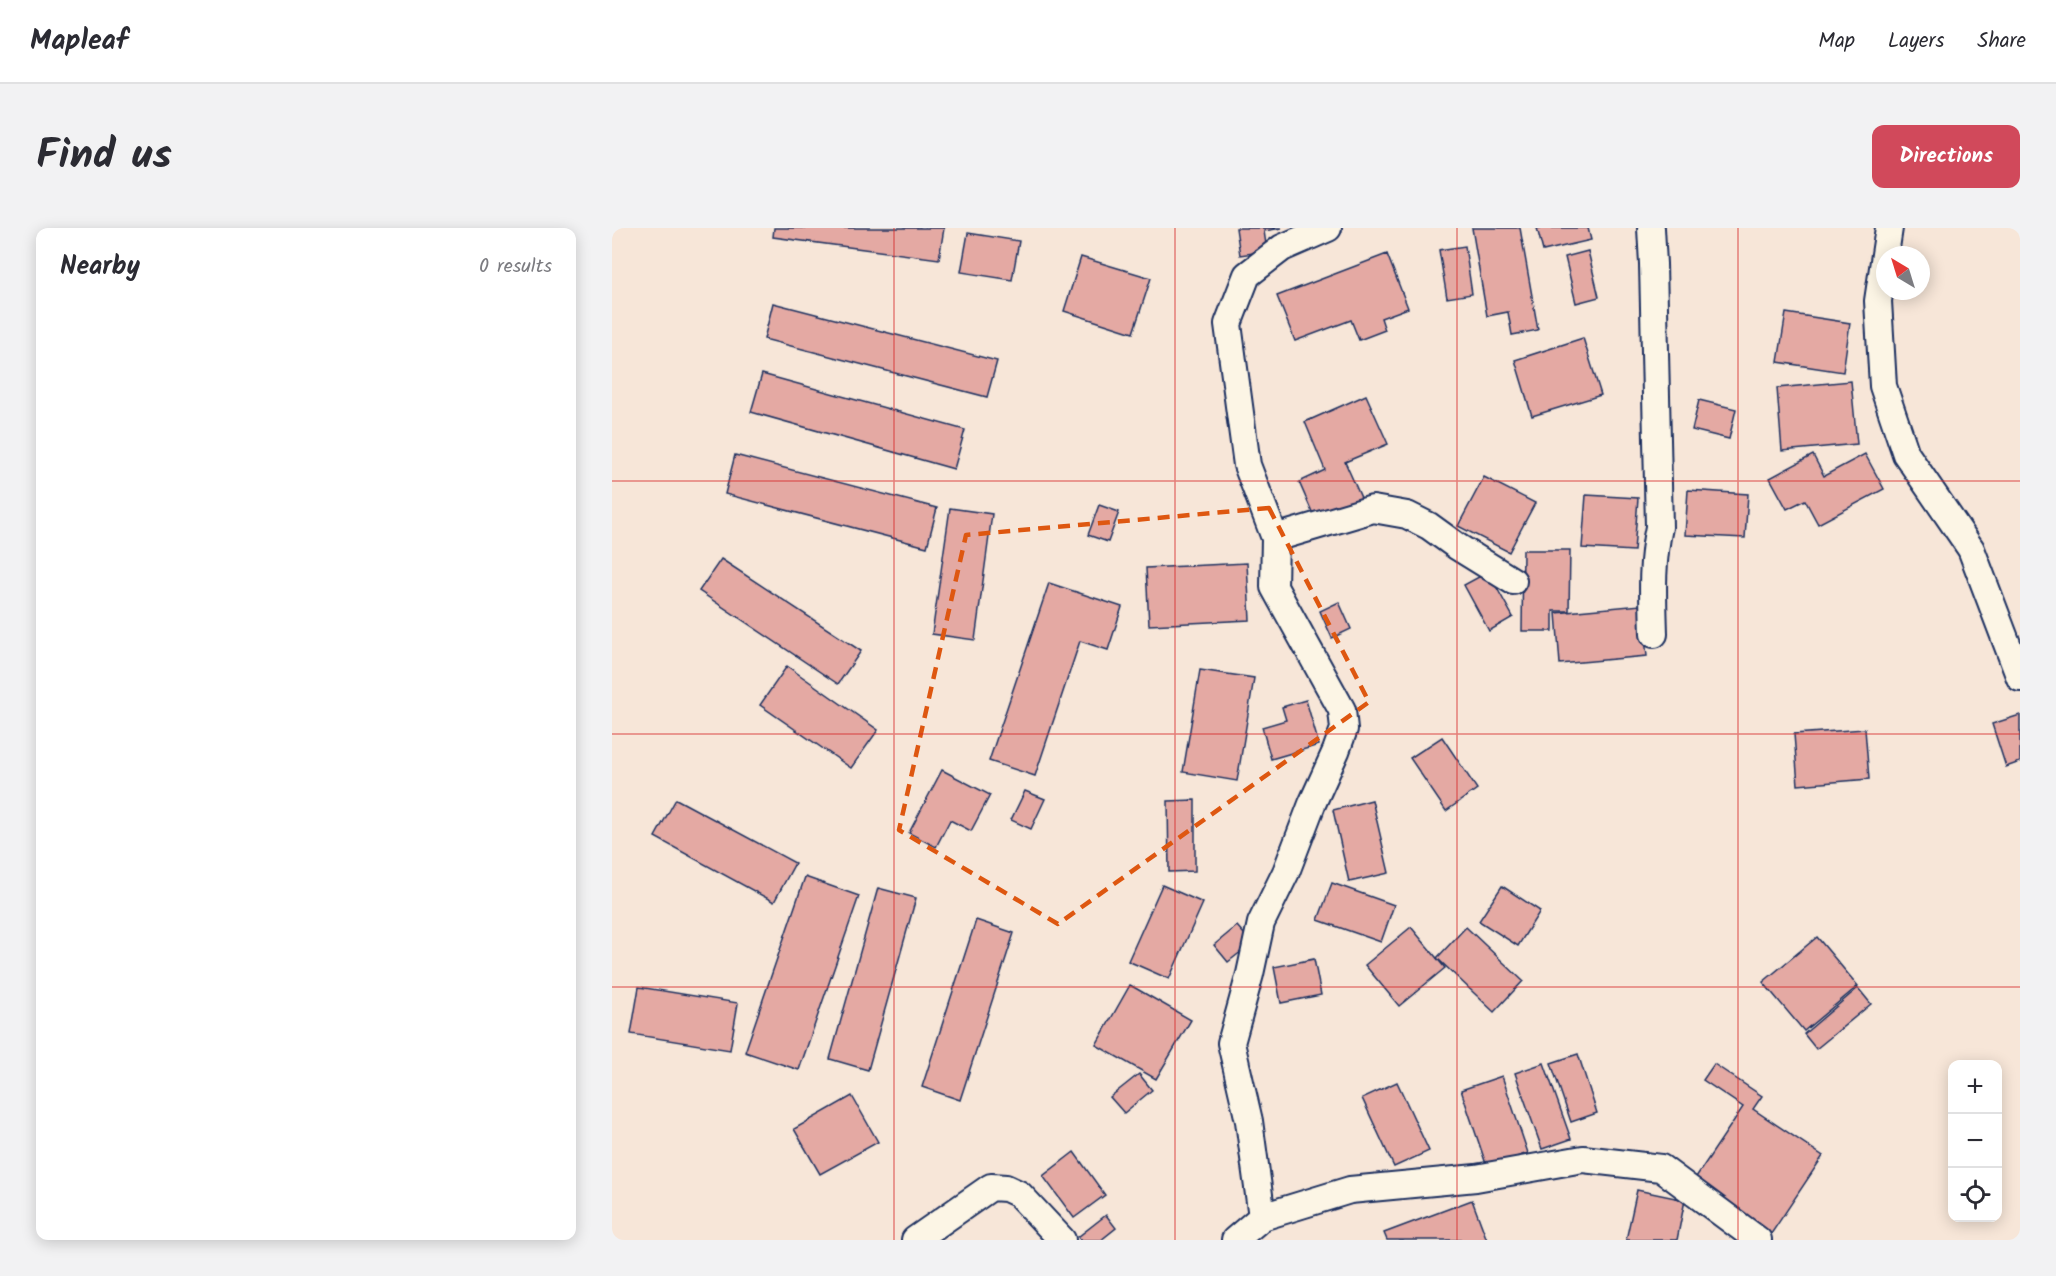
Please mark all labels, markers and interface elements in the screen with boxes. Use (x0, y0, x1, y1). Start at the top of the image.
text: Mapleaf (30, 19, 128, 64)
text: Map (1818, 25, 1855, 58)
text: Layers (1888, 25, 1944, 58)
text: Share (1977, 25, 2026, 58)
text: Find us (36, 123, 172, 190)
button: Directions (1872, 125, 2020, 188)
text: Nearby (60, 246, 140, 288)
north arrow (1876, 246, 1930, 300)
text: 0 results (479, 251, 552, 283)
map controls (1948, 1060, 2002, 1222)
button: + (1948, 1060, 2002, 1114)
button: − (1948, 1114, 2002, 1168)
button: locate (1948, 1168, 2002, 1222)

